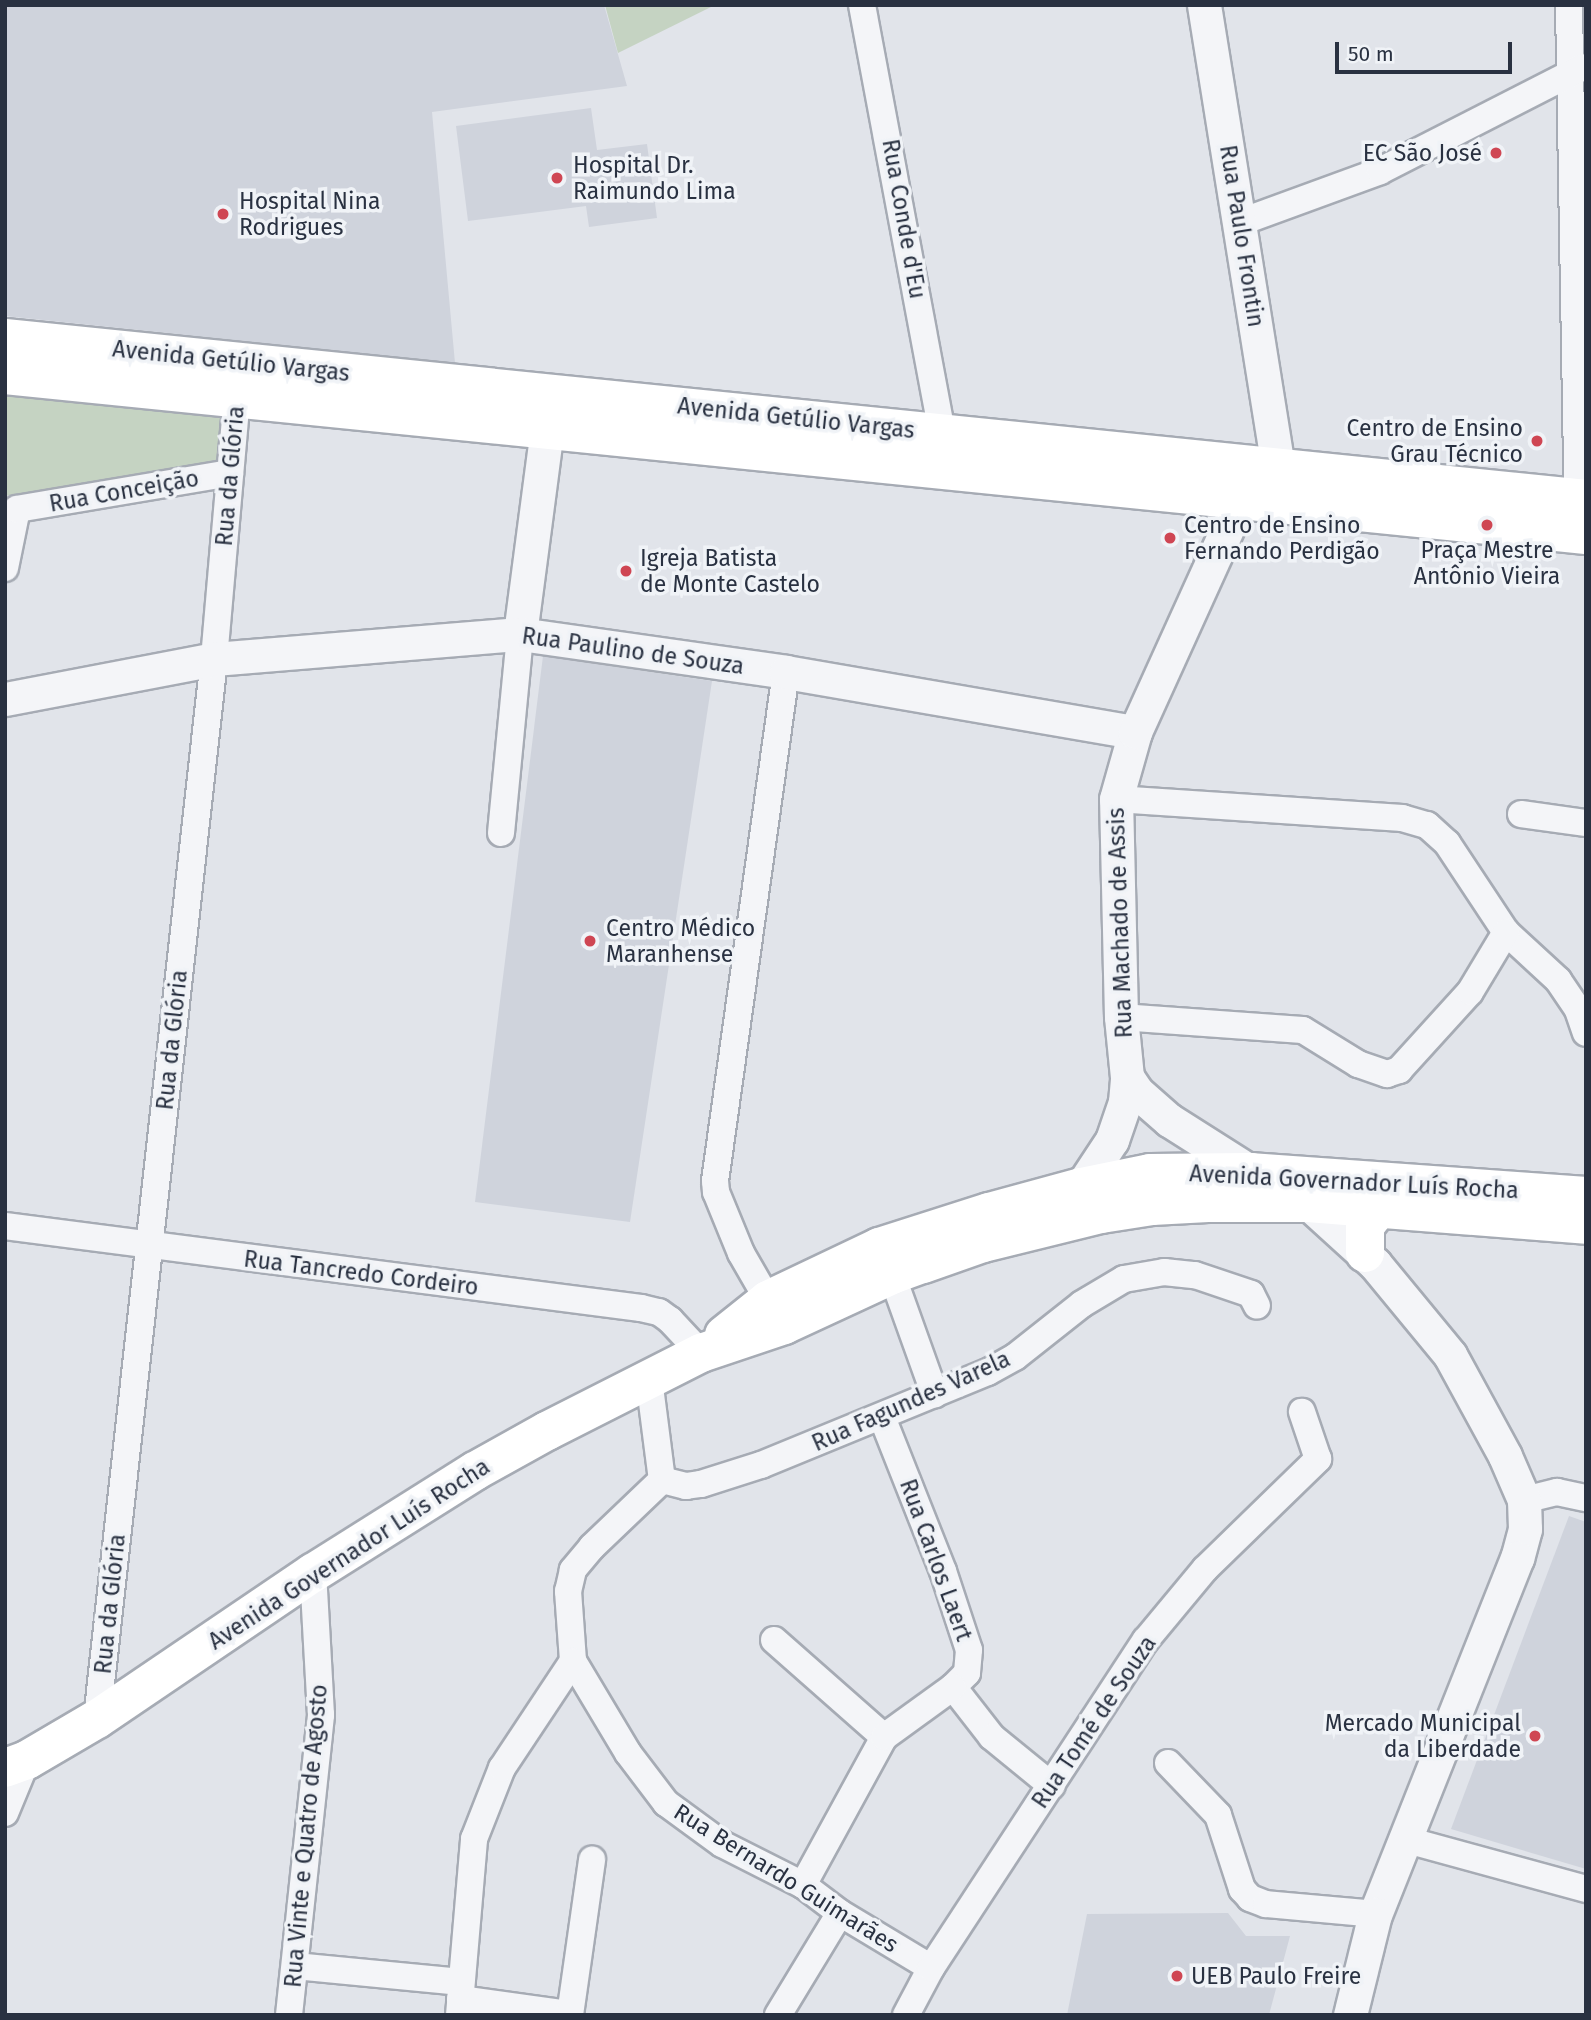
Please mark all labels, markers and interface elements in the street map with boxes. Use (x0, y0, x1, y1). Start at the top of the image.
scale bar (1339, 28, 1516, 72)
text: 50 m (1348, 41, 1394, 67)
street label: Rua Conde d'Eu (876, 137, 932, 301)
place label: EC São José (1363, 139, 1482, 167)
street label: Rua Paulo Frontin (1214, 143, 1270, 329)
marker: EC São José (1488, 145, 1504, 161)
place label: Hospital Dr. Raimundo Lima (573, 151, 736, 205)
marker: Hospital Dr. Raimundo Lima (547, 168, 567, 188)
place label: Hospital Nina Rodrigues (239, 187, 380, 241)
marker: Hospital Nina Rodrigues (213, 204, 233, 224)
street label: Avenida Getúlio Vargas (111, 335, 351, 387)
street label: Avenida Getúlio Vargas (676, 392, 916, 444)
street label: Rua da Glória (210, 405, 250, 547)
place label: Centro de Ensino Grau Técnico (1346, 414, 1523, 468)
marker: Centro de Ensino Grau Técnico (1529, 433, 1545, 449)
street label: Rua Conceição (47, 464, 201, 518)
place label: Centro de Ensino Fernando Perdigão (1184, 511, 1380, 565)
marker: Praça Mestre Antônio Vieira (1479, 517, 1495, 533)
marker: Centro de Ensino Fernando Perdigão (1162, 530, 1178, 546)
place label: Praça Mestre Antônio Vieira (1414, 536, 1560, 590)
place label: Igreja Batista de Monte Castelo (640, 544, 820, 598)
marker: Igreja Batista de Monte Castelo (618, 563, 634, 579)
street label: Rua Paulino de Souza (520, 622, 746, 680)
street label: Rua Machado de Assis (1102, 807, 1138, 1039)
place label: Centro Médico Maranhense (606, 914, 755, 968)
marker: Centro Médico Maranhense (580, 931, 600, 951)
street label: Rua da Glória (151, 969, 193, 1111)
street label: Avenida Governador Luís Rocha (1189, 1160, 1519, 1204)
street label: Rua Tancredo Cordeiro (242, 1245, 480, 1301)
street label: Rua Fagundes Varela (808, 1345, 1014, 1457)
street label: Avenida Governador Luís Rocha (203, 1453, 495, 1655)
street label: Rua Carlos Laert (894, 1475, 978, 1645)
street label: Rua da Glória (89, 1533, 131, 1675)
street label: Rua Tomé de Souza (1026, 1630, 1162, 1814)
street label: Rua Vinte e Quatro de Agosto (279, 1683, 333, 1989)
place label: Mercado Municipal da Liberdade (1325, 1709, 1521, 1763)
marker: Mercado Municipal da Liberdade (1527, 1728, 1543, 1744)
street label: Rua Bernardo Guimarães (669, 1798, 903, 1958)
place label: UEB Paulo Freire (1191, 1962, 1361, 1990)
marker: UEB Paulo Freire (1169, 1968, 1185, 1984)

